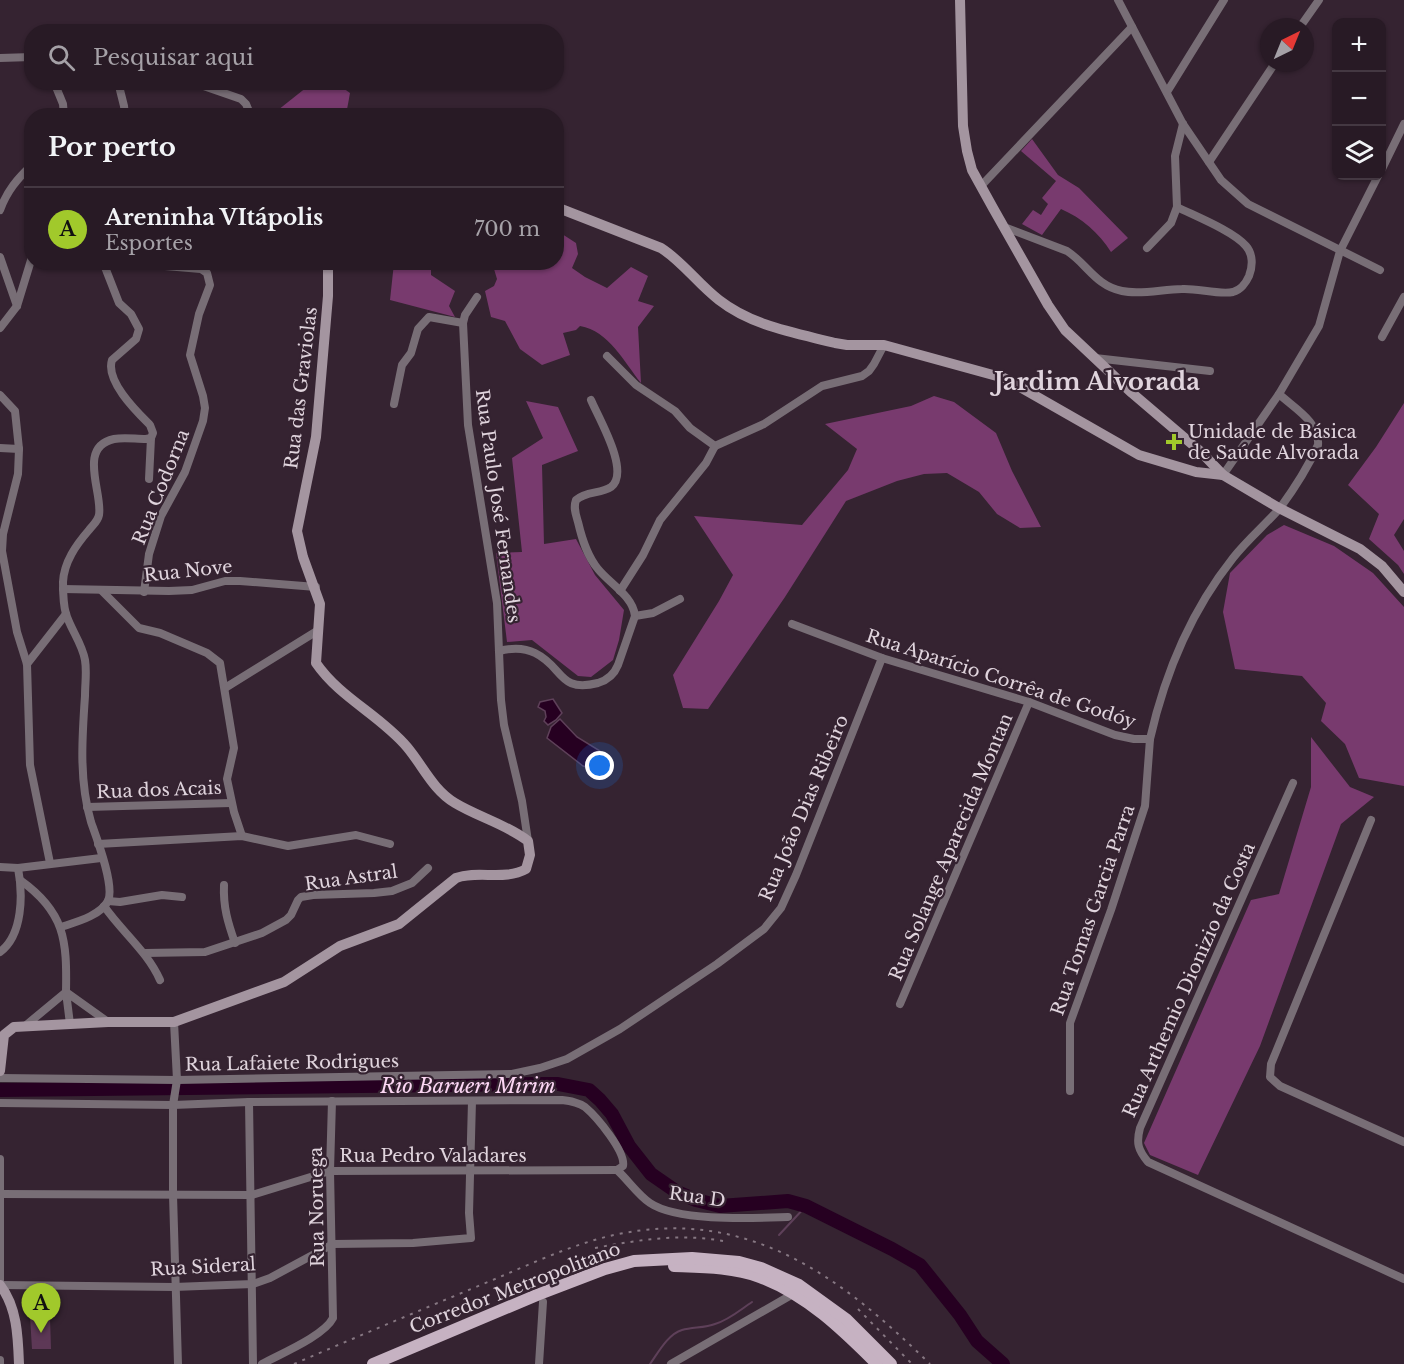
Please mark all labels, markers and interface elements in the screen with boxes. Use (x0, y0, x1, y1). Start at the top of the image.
north arrow (1260, 18, 1314, 72)
map controls (1332, 18, 1386, 180)
button: + (1332, 18, 1386, 72)
search box (24, 24, 564, 90)
icon: search (45, 41, 78, 74)
text: Pesquisar aqui (93, 44, 254, 71)
button: − (1332, 72, 1386, 126)
button: layers (1332, 126, 1386, 180)
text: Por perto (48, 131, 176, 163)
text: Areninha VItápolis (105, 204, 323, 231)
text: A (59, 217, 76, 241)
text: 700 m (474, 217, 540, 241)
text: Esportes (105, 231, 193, 255)
street label: Rua das Graviolas (280, 306, 322, 470)
district label: Jardim Alvorada (989, 367, 1200, 396)
street label: Rua Paulo José Fernandes (471, 388, 525, 624)
place label: Unidade de Básica de Saúde Alvorada (1188, 421, 1359, 464)
street label: Rua Codorna (128, 426, 194, 548)
marker: Unidade de Básica de Saúde Alvorada (1165, 433, 1183, 451)
street label: Rua Nove (143, 555, 233, 587)
street label: Rua Aparício Corrêa de Godóy (863, 625, 1139, 733)
street label: Rua Solange Aparecida Montan (885, 710, 1017, 984)
street label: Rua João Dias Ribeiro (755, 711, 853, 905)
your location (585, 751, 614, 780)
street label: Rua dos Acais (96, 777, 222, 803)
street label: Rua Tomas Garcia Parra (1047, 802, 1139, 1018)
street label: Rua Arthemio Dionizio da Costa (1118, 839, 1260, 1121)
street label: Rua Astral (303, 861, 399, 895)
street label: Rua Lafaiete Rodrigues (185, 1050, 399, 1076)
water label: Rio Barueri Mirim (379, 1074, 556, 1098)
street label: Rua Pedro Valadares (339, 1145, 527, 1167)
street label: Rua Noruega (305, 1147, 329, 1267)
street label: Rua D (667, 1182, 727, 1212)
street label: Corredor Metropolitano (406, 1238, 624, 1338)
street label: Rua Sideral (150, 1253, 257, 1281)
pin: A (22, 1284, 60, 1333)

